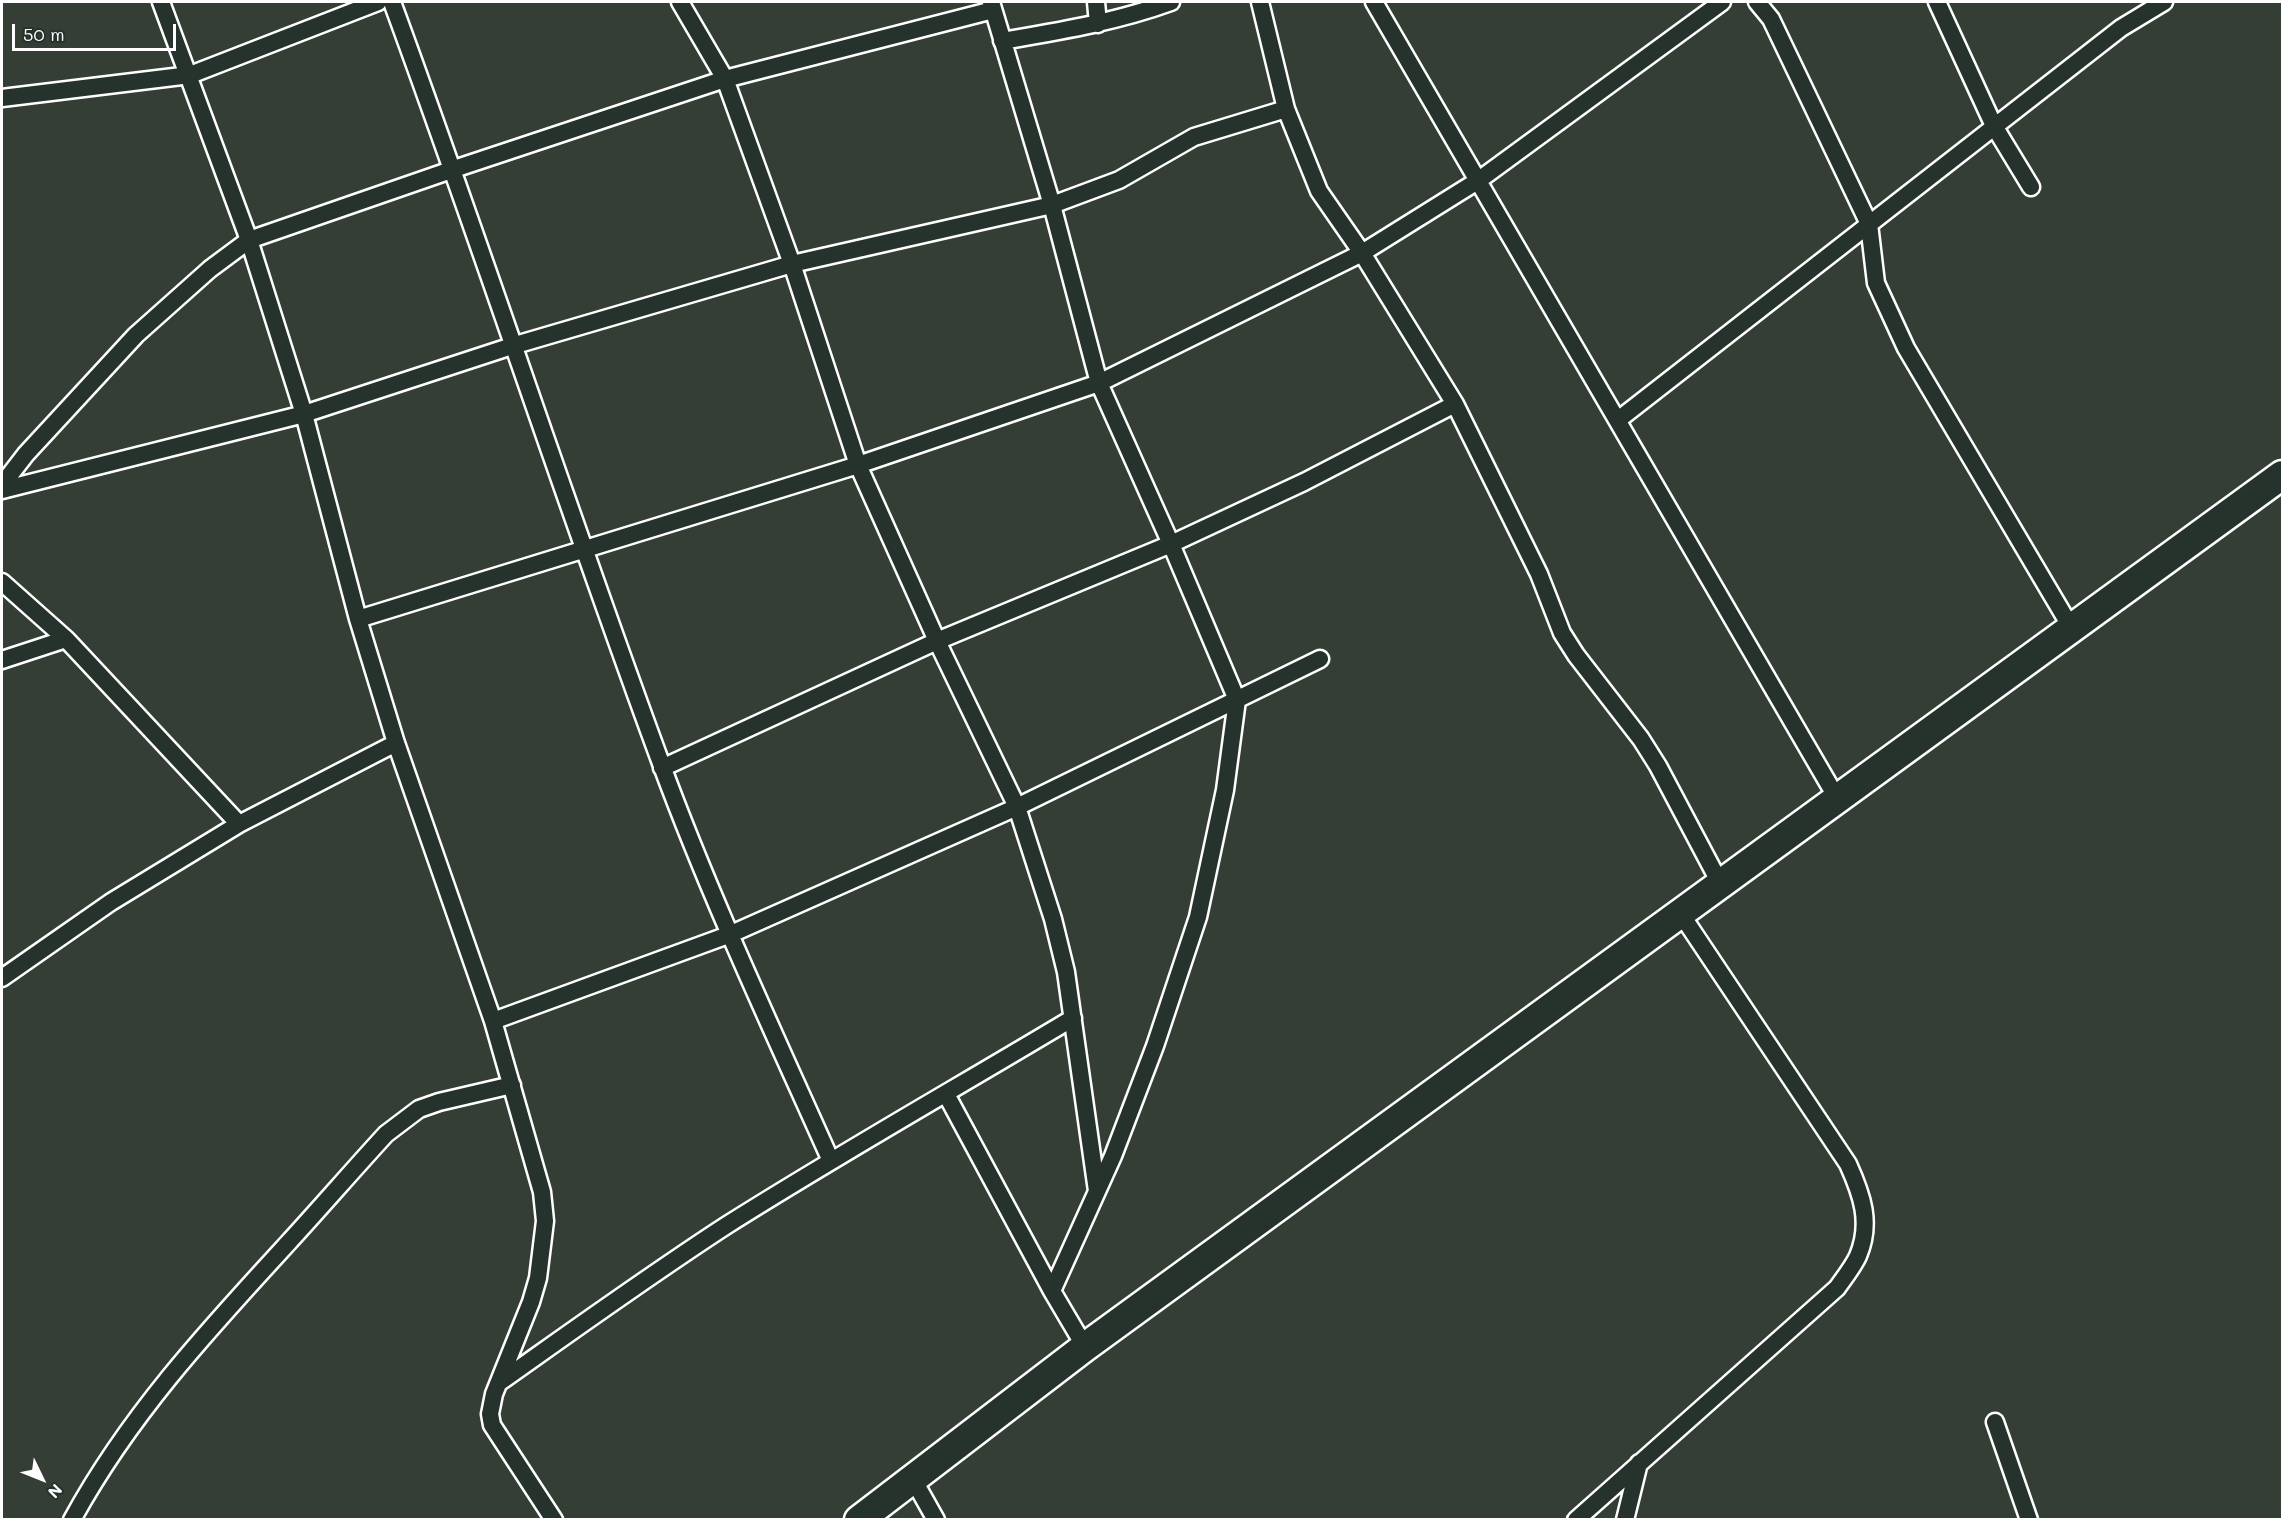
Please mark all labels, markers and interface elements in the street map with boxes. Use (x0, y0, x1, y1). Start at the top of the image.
scale bar (15, 12, 178, 50)
text: 50 m (23, 22, 65, 46)
north arrow (12, 1449, 72, 1509)
text: N (44, 1480, 67, 1503)

